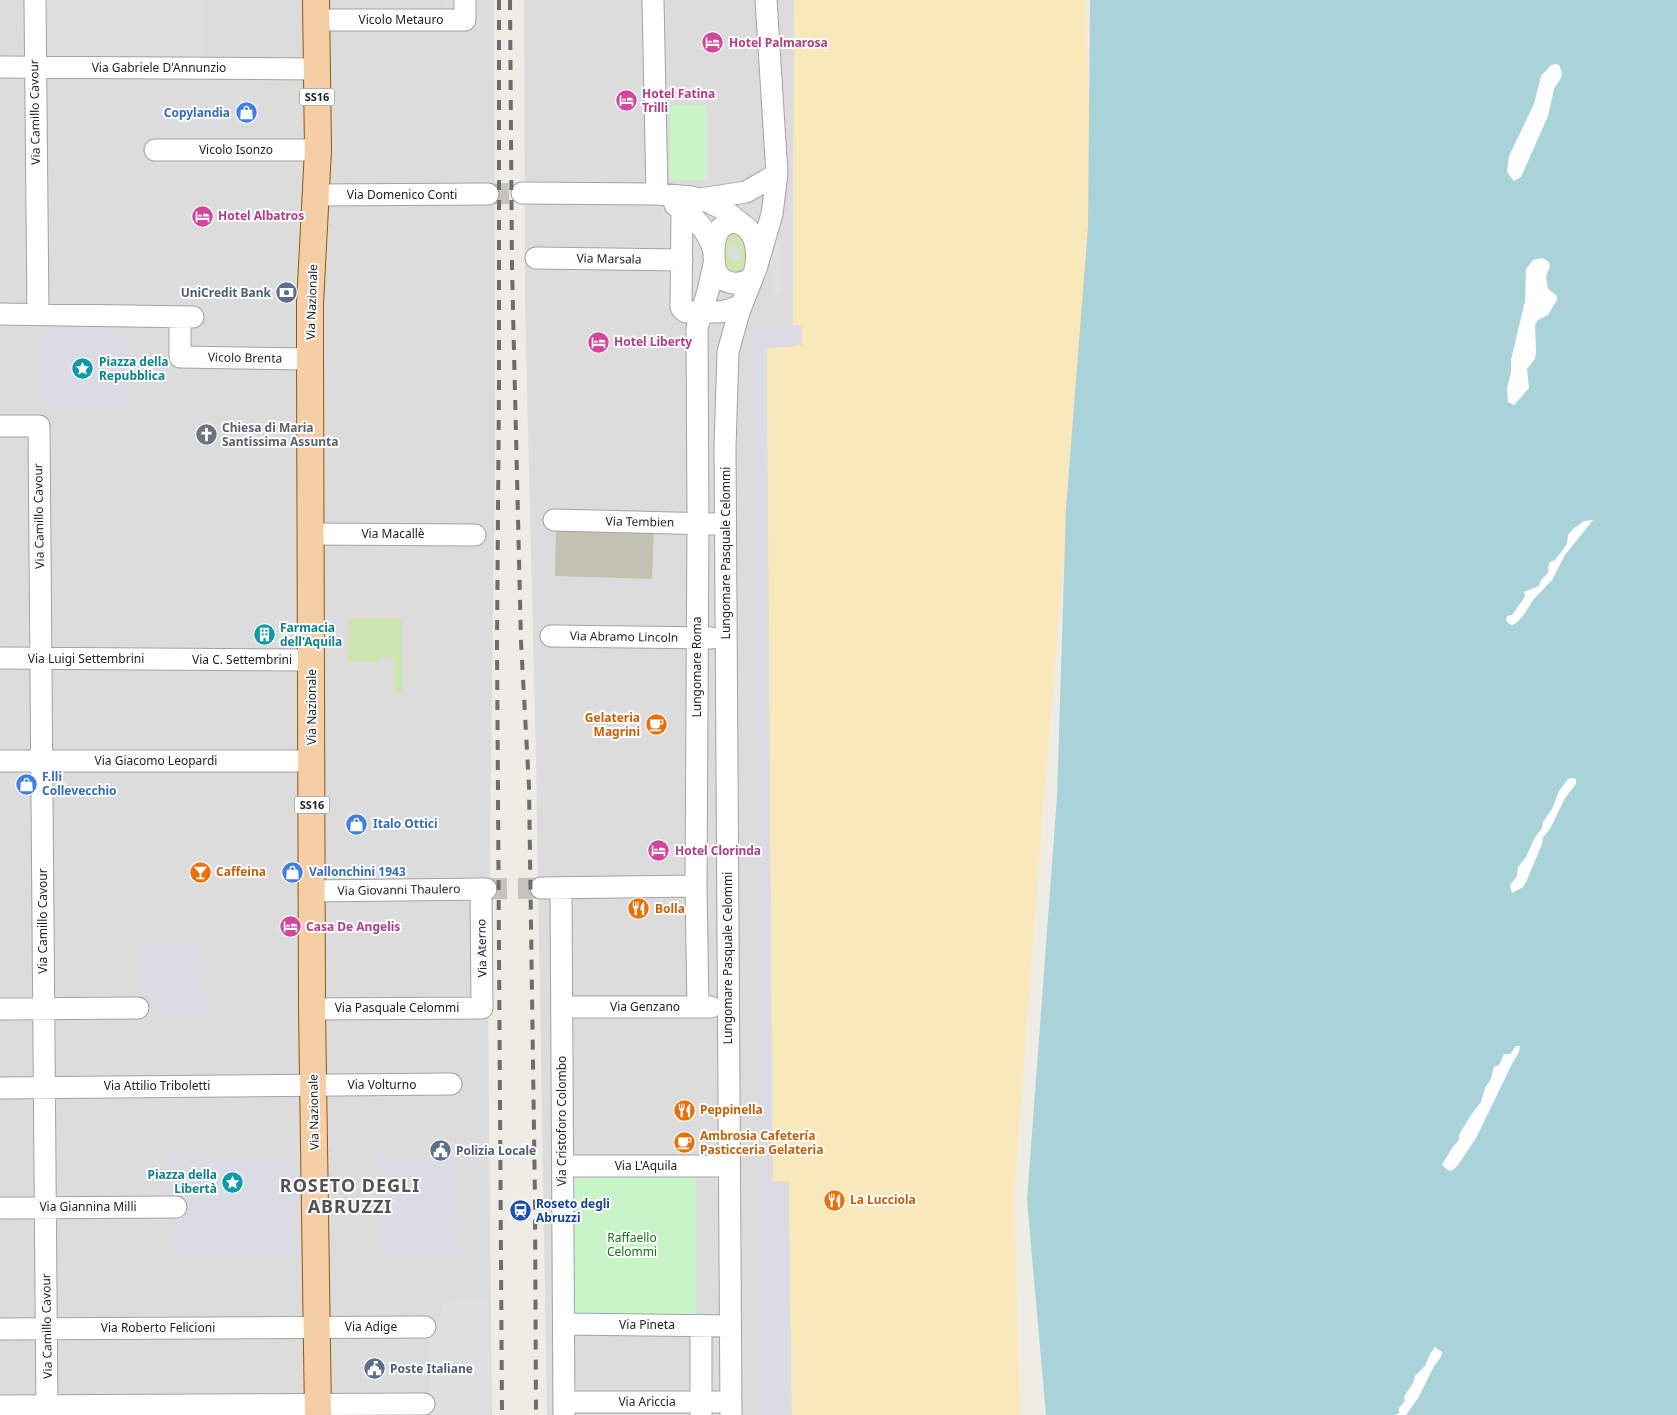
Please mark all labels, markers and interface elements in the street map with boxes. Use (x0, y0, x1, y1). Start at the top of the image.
street label: Vicolo Metauro (359, 11, 443, 28)
hotel icon: Hotel Palmarosa (701, 31, 725, 55)
place label: Hotel Palmarosa (729, 34, 828, 51)
street label: Via Camillo Cavour (25, 59, 44, 165)
street label: Via Gabriele D'Annunzio (92, 59, 226, 76)
place label: Hotel Fatina Trilli (642, 85, 715, 116)
road number: SS16 (300, 88, 334, 105)
hotel icon: Hotel Fatina Trilli (614, 89, 638, 113)
shop icon: Copylandia (234, 101, 258, 125)
place label: Copylandia (164, 104, 230, 121)
street label: Vicolo Isonzo (199, 141, 273, 158)
street label: Via Domenico Conti (347, 186, 457, 203)
hotel icon: Hotel Albatros (190, 204, 214, 228)
place label: Hotel Albatros (218, 207, 304, 224)
street label: Via Marsala (576, 249, 642, 268)
street label: Via Nazionale (302, 263, 321, 340)
bank icon: UniCredit Bank (275, 281, 299, 305)
place label: UniCredit Bank (181, 284, 272, 301)
hotel icon: Hotel Liberty (586, 330, 610, 354)
place label: Hotel Liberty (614, 333, 692, 350)
street label: Vicolo Brenta (208, 348, 282, 367)
place label: Piazza della Repubblica (99, 353, 168, 384)
place icon: Piazza della Repubblica (71, 357, 95, 381)
place label: Chiesa di Maria Santissima Assunta (222, 419, 338, 450)
church icon: Chiesa di Maria Santissima Assunta (194, 423, 218, 447)
street label: Via Camillo Cavour (29, 463, 48, 569)
street label: Lungomare Pasquale Celommi (717, 467, 734, 639)
street label: Via Tembien (606, 512, 674, 531)
street label: Via Macallè (361, 525, 425, 542)
street label: Lungomare Roma (688, 617, 705, 718)
place label: Farmacia dell'Aquila (280, 619, 342, 650)
building icon: Farmacia dell'Aquila (252, 623, 276, 647)
street label: Via Abramo Lincoln (570, 627, 678, 646)
street label: Via Luigi Settembrini (28, 650, 144, 667)
street label: Via C. Settembrini (192, 651, 292, 668)
street label: Via Nazionale (303, 669, 320, 745)
place label: Gelateria Magrini (585, 709, 640, 740)
cafe icon: Gelateria Magrini (644, 713, 668, 737)
street label: Via Giacomo Leopardi (95, 752, 217, 769)
place label: F.lli Collevecchio (42, 768, 117, 799)
shop icon: F.lli Collevecchio (14, 772, 38, 796)
road number: SS16 (294, 796, 330, 814)
shop icon: Italo Ottici (345, 812, 369, 836)
place label: Italo Ottici (373, 815, 438, 832)
hotel icon: Hotel Clorinda (647, 839, 671, 863)
place label: Hotel Clorinda (675, 842, 761, 859)
bar icon: Caffeina (188, 860, 212, 884)
shop icon: Vallonchini 1943 (281, 860, 305, 884)
place label: Caffeina (216, 863, 266, 880)
place label: Vallonchini 1943 (309, 863, 406, 880)
street label: Via Camillo Cavour (34, 868, 51, 974)
street label: Lungomare Pasquale Celommi (719, 872, 736, 1044)
street label: Via Giovanni Thaulero (337, 880, 461, 899)
restaurant icon: Bolla (627, 897, 651, 921)
place label: Bolla (655, 900, 685, 917)
hotel icon: Casa De Angelis (278, 915, 302, 939)
place label: Casa De Angelis (306, 918, 400, 935)
street label: Via Aterno (472, 919, 491, 977)
street label: Via Genzano (610, 998, 680, 1015)
street label: Via Pasquale Celommi (335, 999, 459, 1016)
street label: Via Cristoforo Colombo (553, 1056, 570, 1186)
street label: Via Nazionale (304, 1074, 323, 1150)
street label: Via Volturno (348, 1076, 416, 1093)
street label: Via Attilio Triboletti (104, 1077, 210, 1094)
restaurant icon: Peppinella (672, 1098, 696, 1122)
place label: Peppinella (700, 1101, 763, 1118)
place label: Ambrosia Cafetería Pasticceria Gelateria (700, 1127, 823, 1158)
cafe icon: Ambrosia Cafetería Pasticceria Gelateria (672, 1131, 696, 1155)
public building icon: Polizia Locale (428, 1139, 452, 1163)
place label: Polizia Locale (456, 1142, 536, 1159)
street label: Via L'Aquila (615, 1157, 677, 1174)
place label: Piazza della Libertà (148, 1166, 217, 1197)
place icon: Piazza della Libertà (221, 1170, 245, 1194)
district label: ROSETO DEGLI ABRUZZI (280, 1173, 420, 1218)
restaurant icon: La Lucciola (822, 1188, 846, 1212)
place label: La Lucciola (850, 1191, 916, 1208)
place label: Roseto degli Abruzzi (536, 1195, 610, 1226)
street label: Via Giannina Milli (39, 1198, 137, 1215)
station icon: Roseto degli Abruzzi (508, 1199, 532, 1223)
park label: Raffaello Celommi (607, 1229, 657, 1260)
street label: Via Camillo Cavour (37, 1273, 56, 1379)
street label: Via Pineta (619, 1316, 675, 1333)
street label: Via Adige (345, 1318, 397, 1335)
street label: Via Roberto Felicioni (101, 1319, 215, 1336)
public building icon: Poste Italiane (362, 1357, 386, 1381)
place label: Poste Italiane (390, 1360, 473, 1377)
street label: Via Ariccia (618, 1393, 676, 1410)

